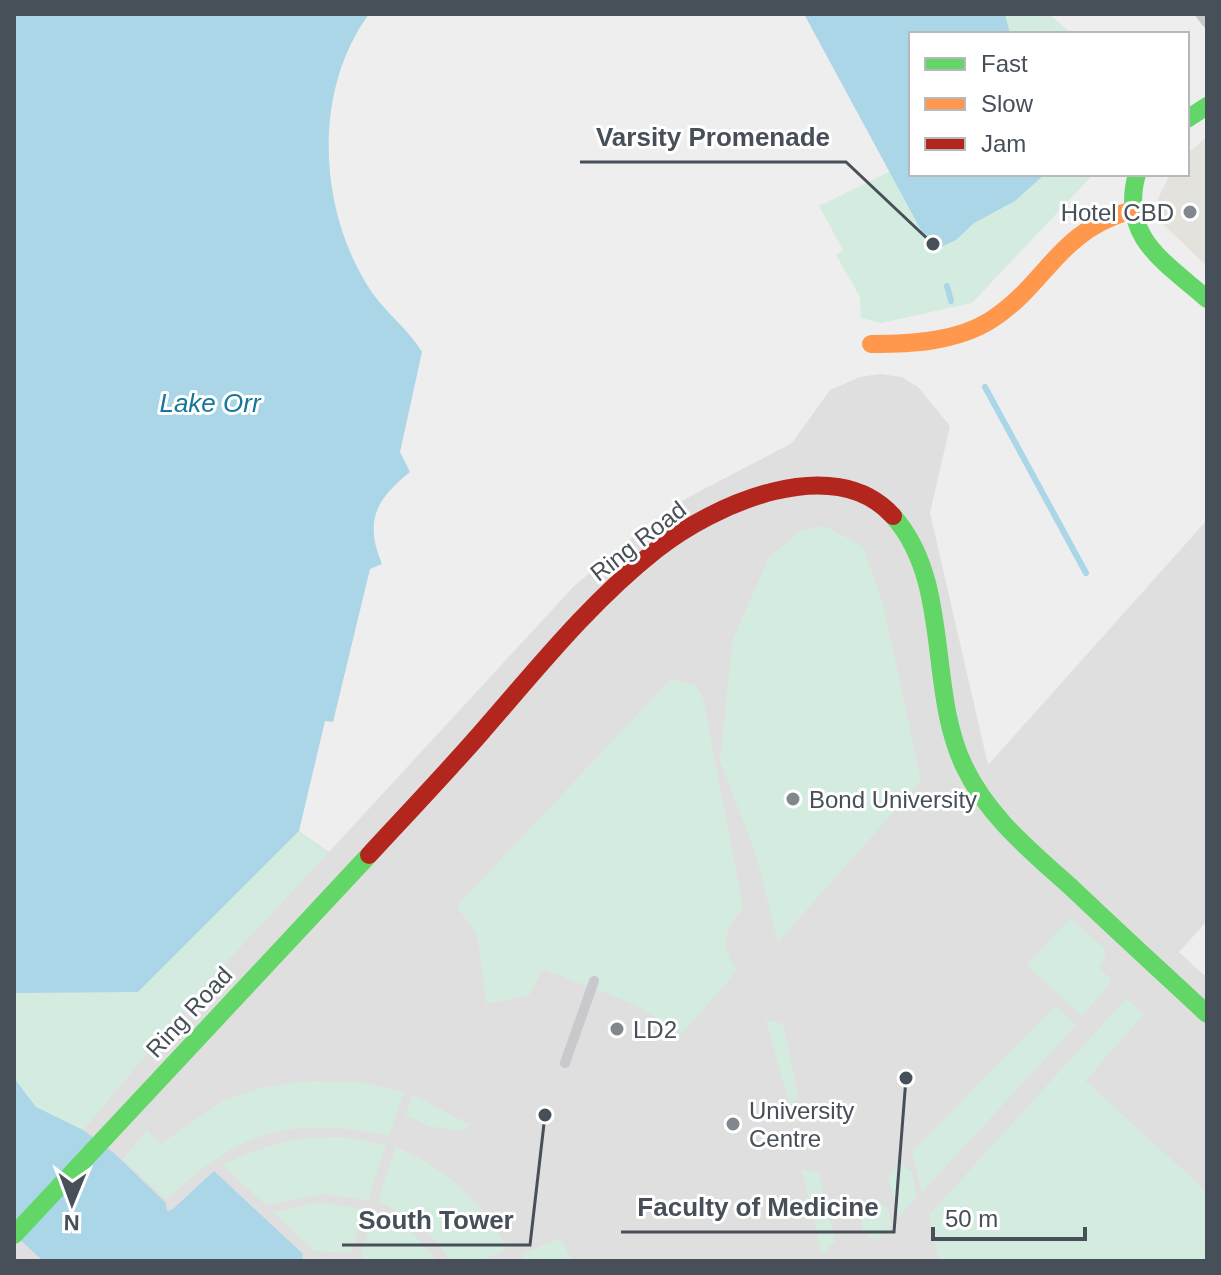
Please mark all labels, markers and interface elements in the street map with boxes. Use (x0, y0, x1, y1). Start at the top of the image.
legend (909, 32, 1189, 176)
text: Fast (981, 50, 1028, 77)
text: Slow (981, 90, 1034, 117)
callout: Varsity Promenade (580, 112, 846, 162)
text: Varsity Promenade (596, 122, 830, 152)
text: Jam (981, 130, 1026, 157)
place label: Hotel CBD (1061, 199, 1174, 226)
marker: Hotel CBD (1181, 203, 1199, 221)
water label: Lake Orr (159, 388, 262, 418)
street label: Ring Road (585, 495, 691, 587)
place label: Bond University (809, 786, 977, 813)
marker: Bond University (784, 790, 802, 808)
street label: Ring Road (140, 961, 238, 1063)
place label: LD2 (633, 1016, 677, 1043)
marker: LD2 (608, 1020, 626, 1038)
place label: University Centre (749, 1097, 854, 1152)
marker: University Centre (724, 1115, 742, 1133)
north arrow (32, 1163, 112, 1243)
callout: Faculty of Medicine (621, 1182, 894, 1232)
scale bar (933, 1191, 1085, 1241)
text: Faculty of Medicine (637, 1192, 879, 1222)
callout: South Tower (342, 1195, 530, 1245)
text: South Tower (358, 1205, 514, 1235)
text: 50 m (945, 1205, 998, 1232)
text: N (63, 1210, 80, 1235)

